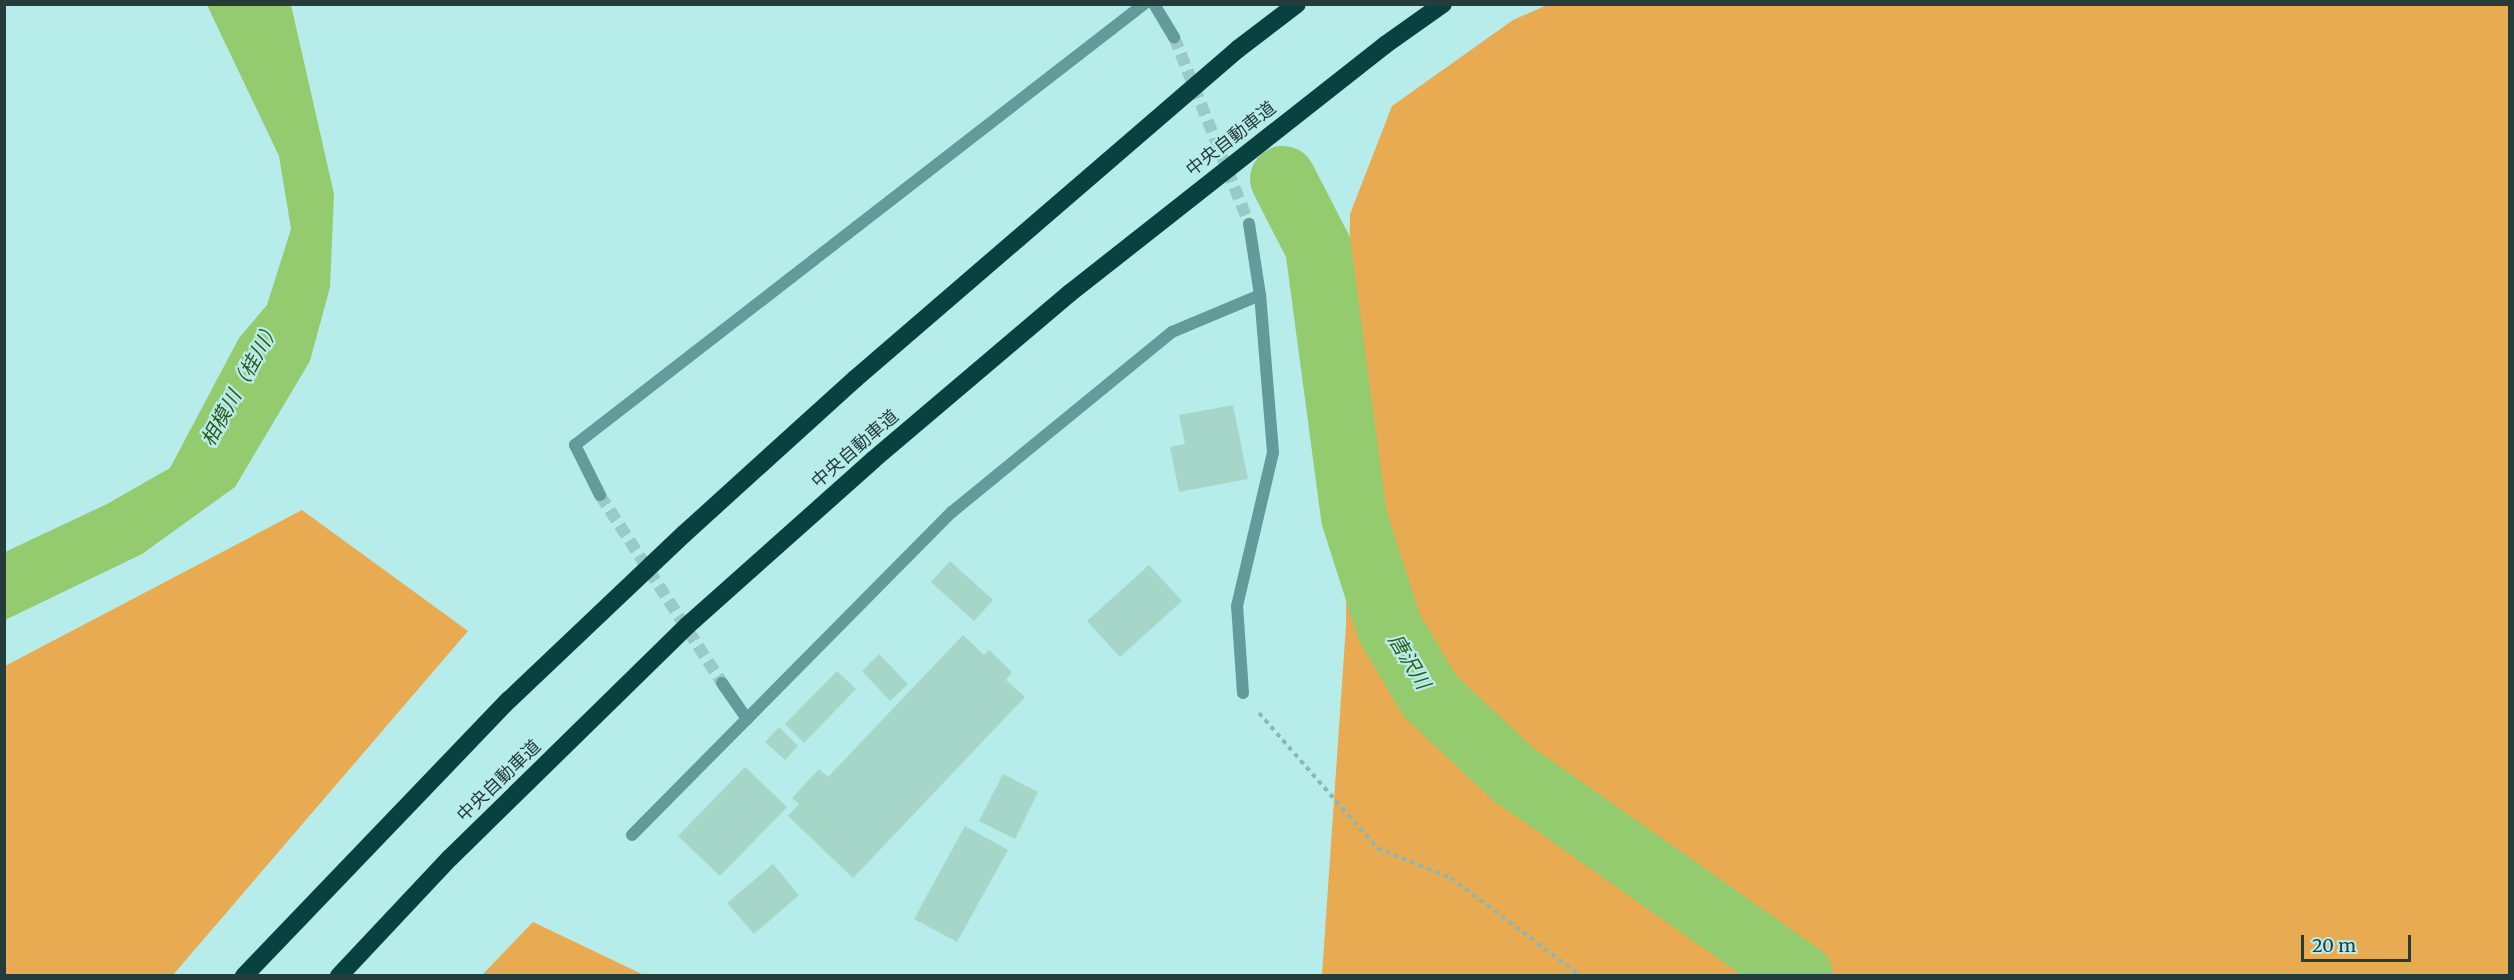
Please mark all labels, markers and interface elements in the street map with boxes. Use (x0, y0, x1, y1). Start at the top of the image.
street label: 中央自動車道 (1182, 97, 1280, 181)
water label: 相模川（桂川） (196, 316, 284, 450)
street label: 中央自動車道 (807, 405, 903, 493)
water label: 唐沢川 (1384, 629, 1436, 693)
street label: 中央自動車道 (453, 736, 545, 826)
scale bar (2304, 923, 2414, 961)
text: 20 m (2312, 934, 2356, 957)

